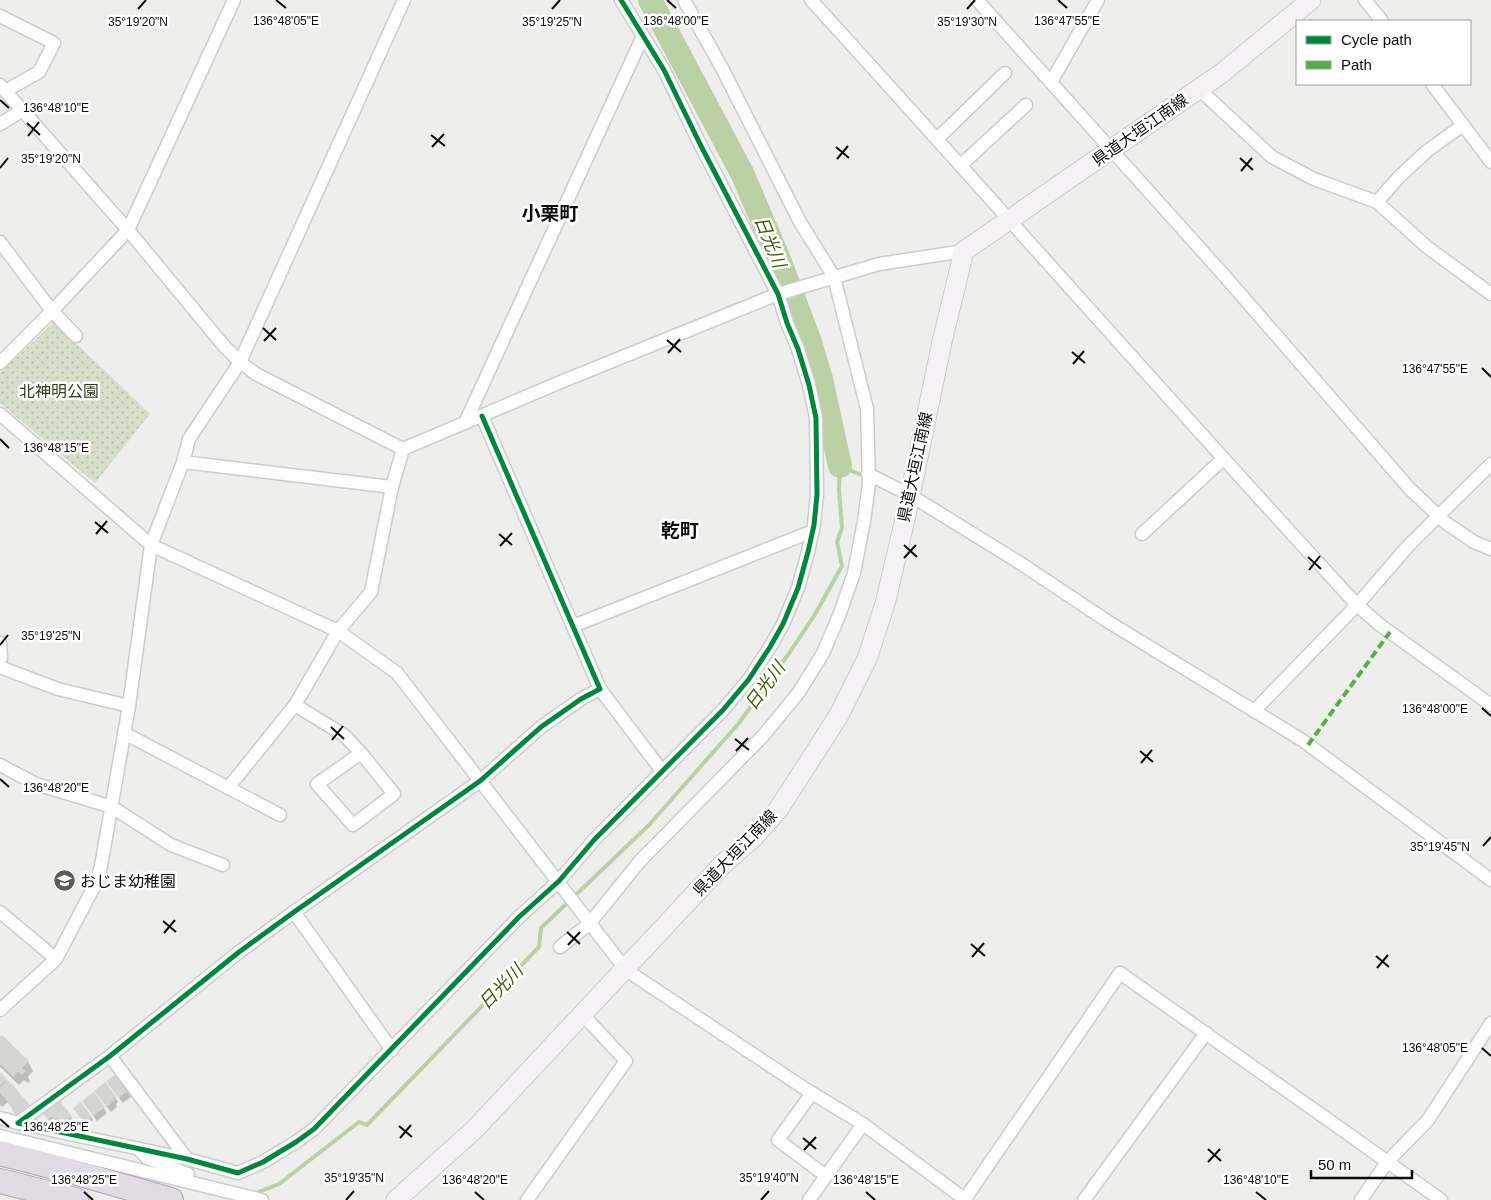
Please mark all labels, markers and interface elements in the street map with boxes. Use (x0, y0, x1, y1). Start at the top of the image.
text: 136°48'05"E (253, 14, 319, 28)
text: 136°48'00"E (643, 14, 709, 28)
text: 136°47'55"E (1034, 14, 1100, 28)
text: 35°19'20"N (108, 15, 168, 29)
text: 35°19'25"N (522, 15, 582, 29)
text: 35°19'30"N (937, 15, 997, 29)
legend (1296, 20, 1471, 85)
text: Cycle path (1341, 31, 1412, 48)
text: Path (1341, 56, 1372, 73)
street label: 県道大垣江南線 (1089, 91, 1191, 169)
text: 136°48'10"E (23, 101, 89, 115)
text: 35°19'20"N (21, 152, 81, 166)
district label: 小栗町 (521, 203, 579, 224)
water label: 日光川 (751, 213, 790, 273)
text: 136°47'55"E (1402, 362, 1468, 376)
park label: 北神明公園 (19, 383, 99, 400)
street label: 県道大垣江南線 (895, 410, 935, 524)
text: 136°48'15"E (23, 441, 89, 455)
district label: 乾町 (661, 520, 699, 541)
text: 35°19'25"N (21, 629, 81, 643)
water label: 日光川 (741, 657, 790, 714)
text: 136°48'00"E (1402, 702, 1468, 716)
text: 136°48'20"E (23, 781, 89, 795)
street label: 県道大垣江南線 (690, 807, 780, 899)
text: 35°19'45"N (1410, 840, 1470, 854)
school or university icon: おじま幼稚園 (52, 869, 76, 893)
place label: おじま幼稚園 (80, 873, 176, 890)
water label: 日光川 (475, 959, 528, 1013)
text: 136°48'05"E (1402, 1041, 1468, 1055)
text: 136°48'25"E (23, 1120, 89, 1134)
scale bar (1311, 1148, 1412, 1180)
text: 50 m (1318, 1156, 1351, 1173)
text: 35°19'35"N (324, 1171, 384, 1185)
text: 35°19'40"N (739, 1171, 799, 1185)
text: 136°48'25"E (51, 1173, 117, 1187)
text: 136°48'20"E (442, 1173, 508, 1187)
text: 136°48'15"E (833, 1173, 899, 1187)
text: 136°48'10"E (1223, 1173, 1289, 1187)

